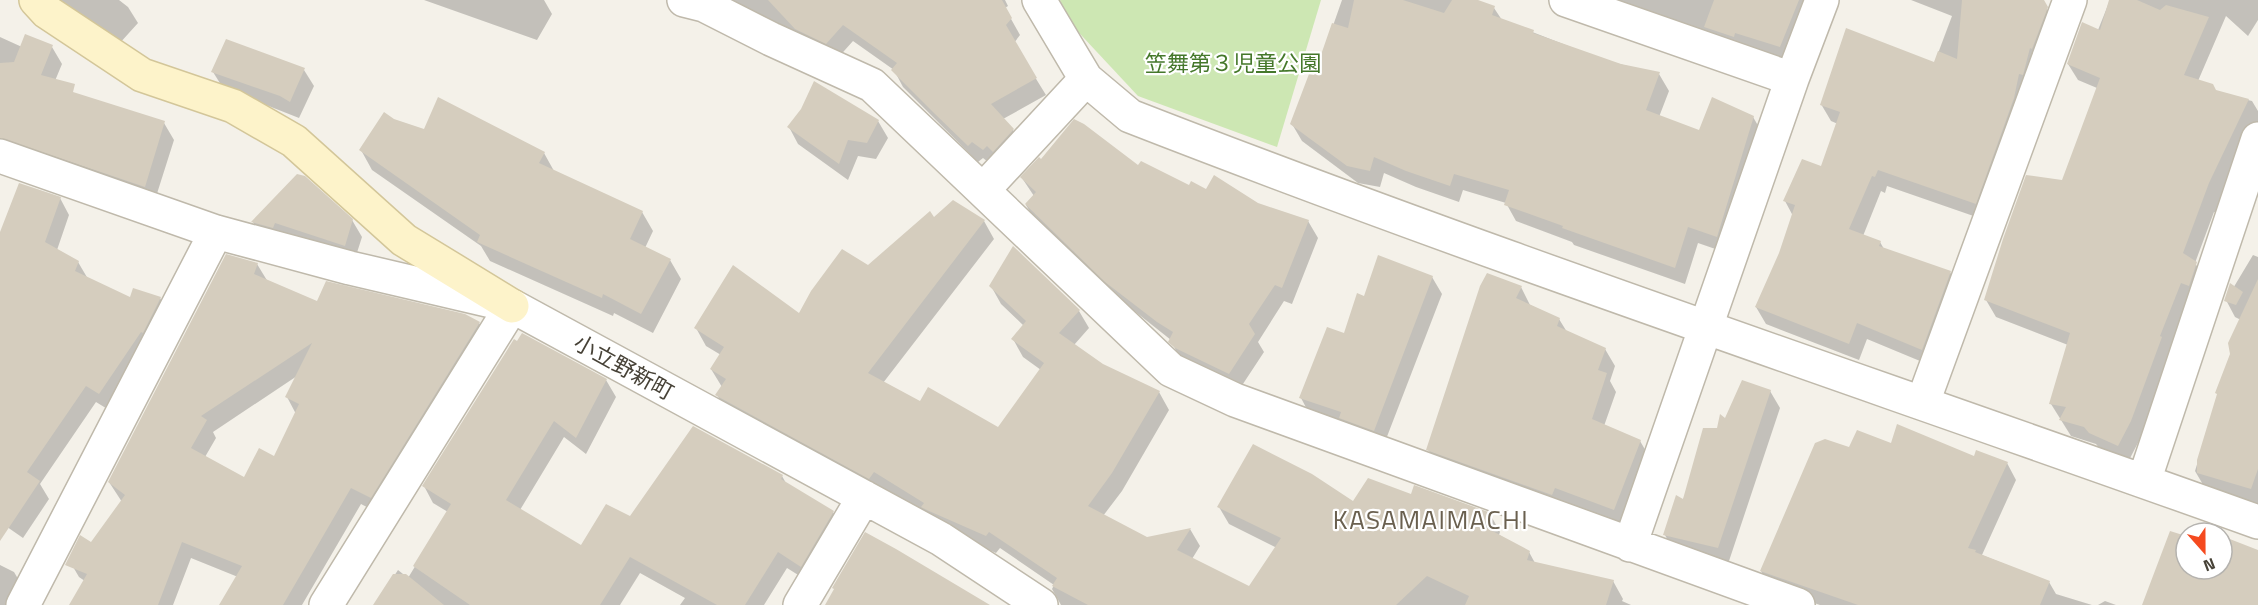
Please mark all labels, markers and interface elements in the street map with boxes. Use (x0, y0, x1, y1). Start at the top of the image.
park label: 笠舞第３児童公園 (1145, 46, 1321, 80)
street label: 小立野新町 (568, 325, 680, 409)
district label: KASAMAIMACHI (1333, 500, 1529, 539)
north arrow (2174, 521, 2234, 581)
text: N (2200, 552, 2219, 578)

